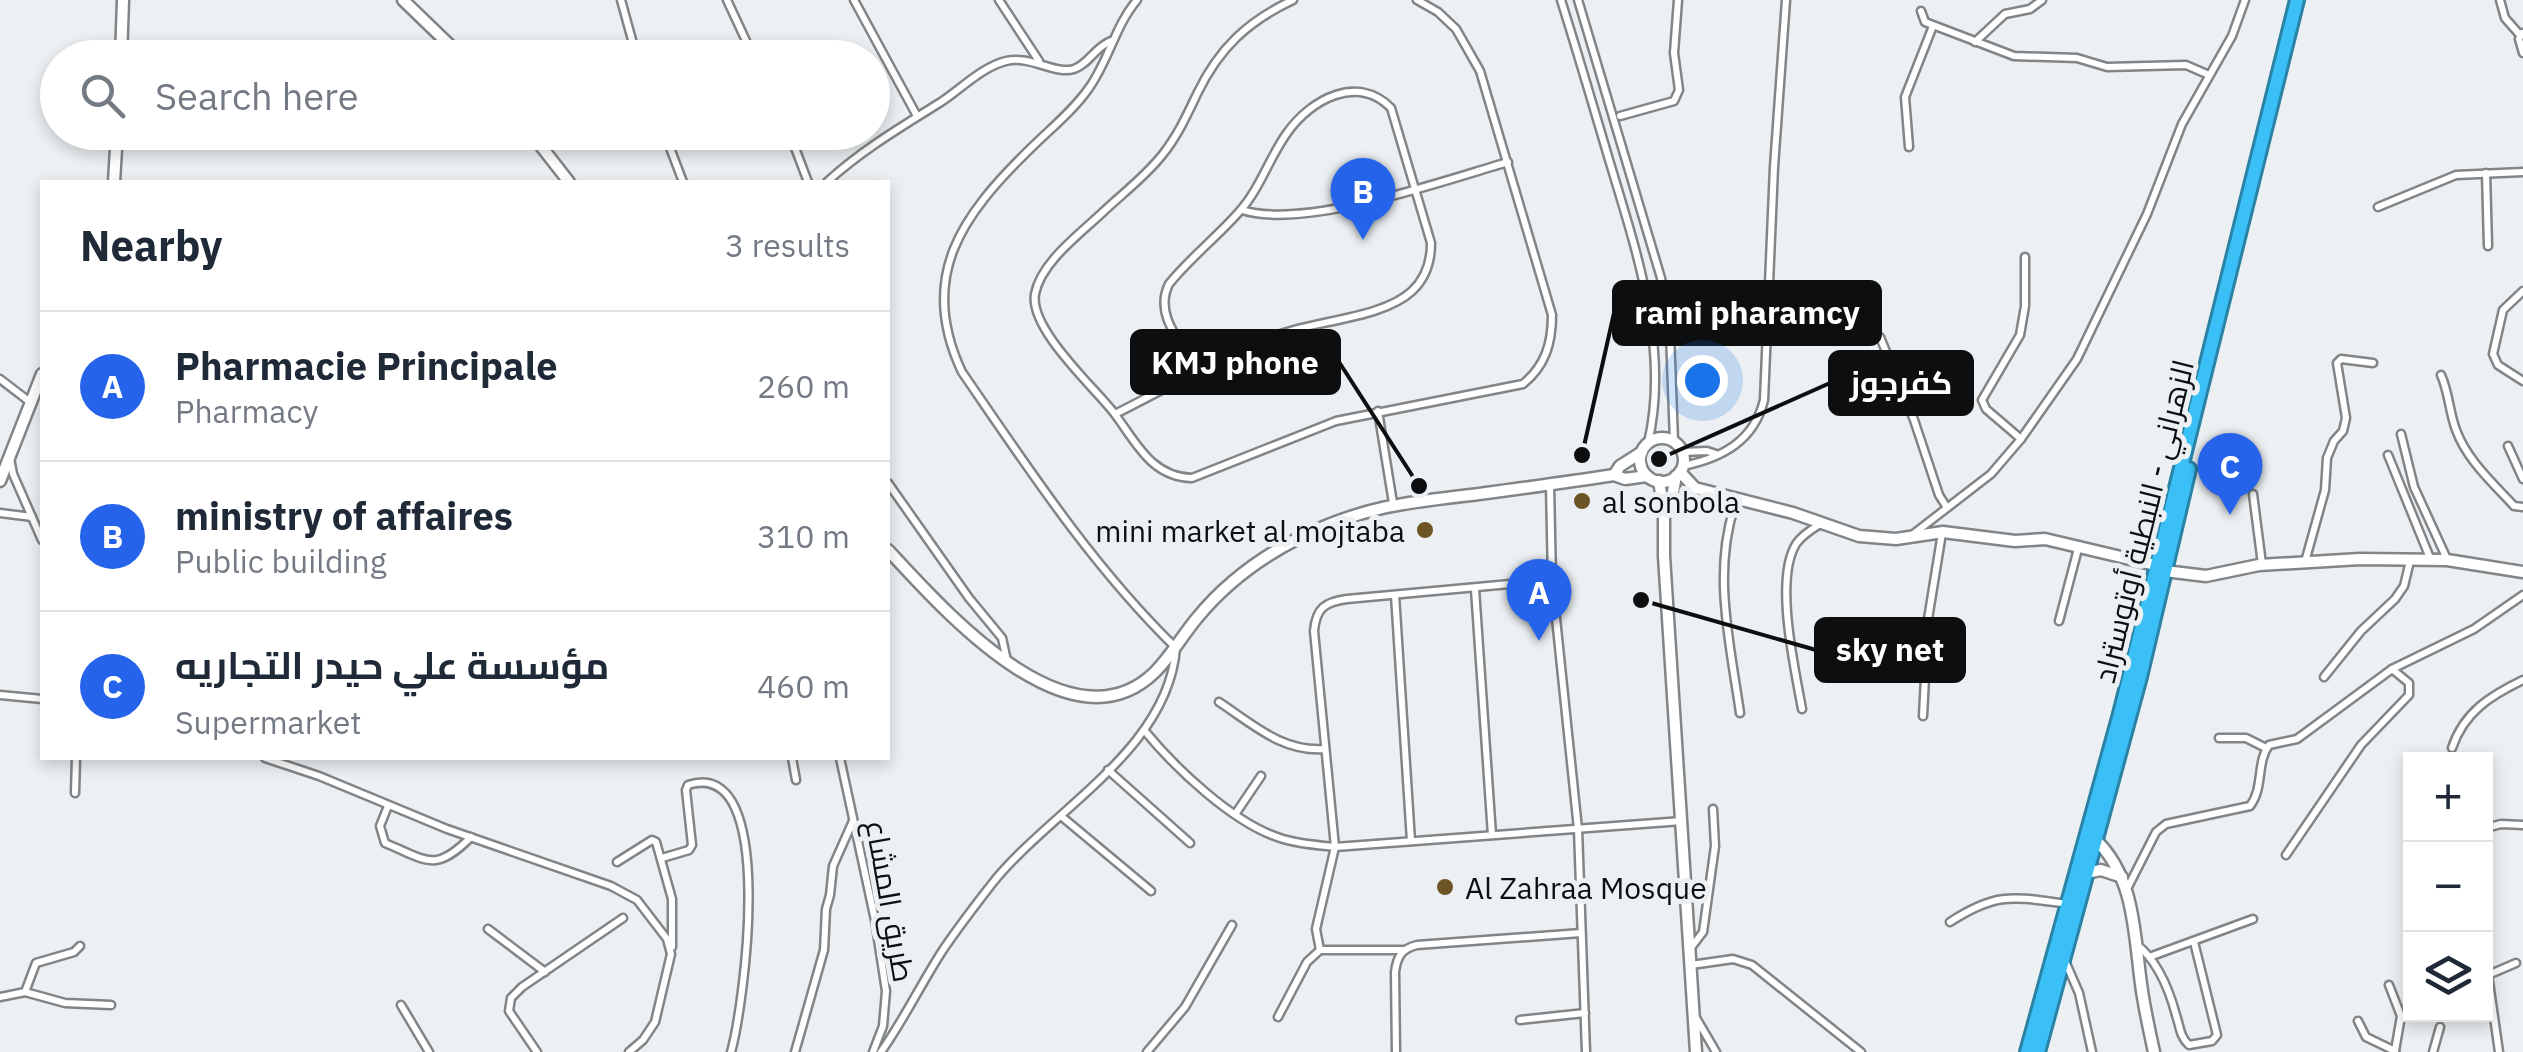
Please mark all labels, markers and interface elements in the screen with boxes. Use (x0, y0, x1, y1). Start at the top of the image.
search box (40, 40, 890, 150)
icon: search (75, 68, 130, 123)
text: Search here (155, 71, 359, 120)
pin: B (1330, 158, 1396, 240)
text: Nearby (80, 218, 222, 273)
text: 3 results (725, 224, 850, 266)
callout: rami pharamcy (1614, 282, 1880, 344)
text: rami pharamcy (1634, 291, 1860, 333)
callout: KMJ phone (1132, 331, 1339, 393)
text: Pharmacie Principale (175, 341, 558, 390)
text: KMJ phone (1151, 341, 1319, 383)
callout: كفرجوز (1830, 352, 1972, 414)
your location (1677, 355, 1728, 406)
street label: الزهراني - النبطية أوتوستراد (2084, 355, 2207, 688)
text: كفرجوز (1849, 361, 1952, 403)
text: A (102, 365, 123, 407)
text: 260 m (757, 365, 850, 407)
text: Pharmacy (175, 390, 319, 432)
pin: C (2198, 432, 2262, 515)
place label: al sonbola (1602, 482, 1740, 521)
marker: al sonbola (1571, 490, 1593, 512)
text: ministry of affaires (175, 491, 513, 540)
place label: mini market al mojtaba (1095, 511, 1405, 550)
text: B (102, 515, 123, 557)
text: 310 m (757, 515, 850, 557)
marker: mini market al mojtaba (1414, 519, 1436, 541)
text: Public building (175, 540, 387, 582)
pin: A (1506, 558, 1572, 641)
callout: sky net (1816, 619, 1964, 681)
text: sky net (1836, 628, 1944, 670)
text: مؤسسة علي حيدر التجاريه (175, 640, 609, 689)
text: C (102, 665, 123, 707)
text: 460 m (757, 665, 850, 707)
text: Supermarket (175, 701, 362, 743)
map controls (2403, 752, 2493, 1022)
button: + (2403, 752, 2493, 842)
street label: طريق المشاع (856, 817, 924, 985)
button: − (2403, 842, 2493, 932)
place label: Al Zahraa Mosque (1465, 868, 1707, 907)
marker: Al Zahraa Mosque (1434, 876, 1456, 898)
button: layers (2403, 932, 2493, 1022)

